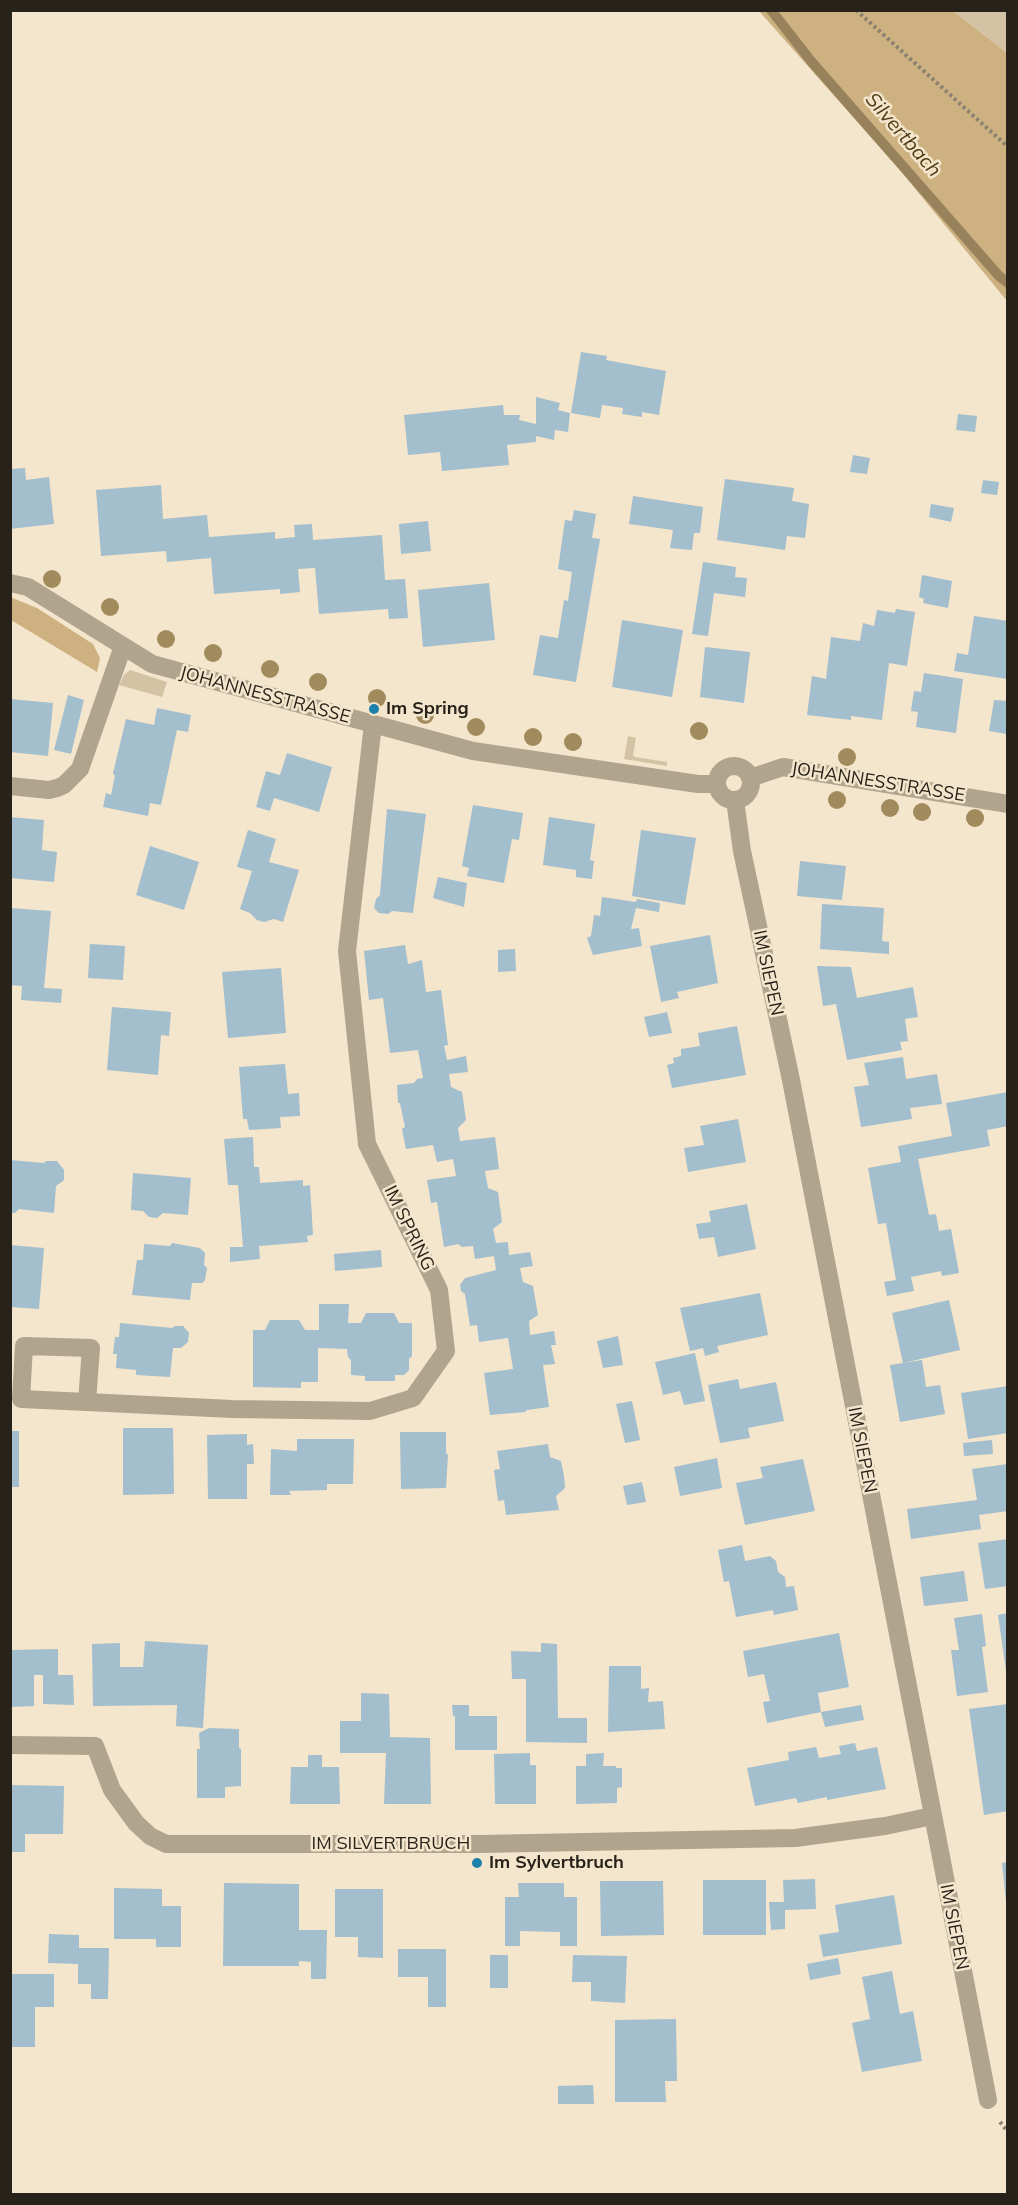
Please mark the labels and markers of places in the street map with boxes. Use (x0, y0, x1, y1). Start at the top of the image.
place label: Im Spring (386, 698, 469, 720)
marker: Im Spring (367, 702, 381, 716)
place label: Im Sylvertbruch (489, 1852, 624, 1874)
marker: Im Sylvertbruch (470, 1856, 484, 1870)

